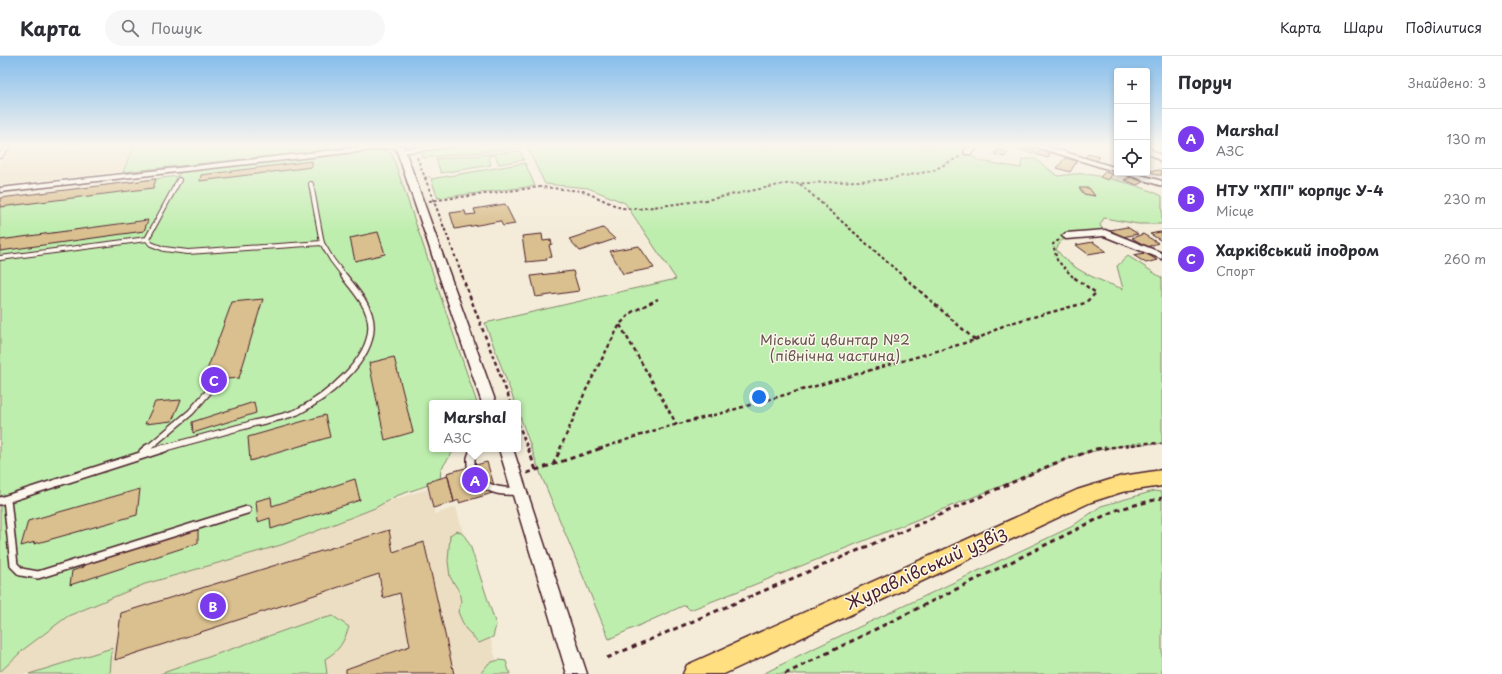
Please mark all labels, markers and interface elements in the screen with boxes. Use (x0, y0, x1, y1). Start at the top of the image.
search box (105, 10, 385, 46)
text: Карта (20, 14, 81, 42)
text: Пошук (151, 16, 202, 39)
icon: search (119, 17, 141, 39)
text: Карта (1280, 17, 1321, 38)
text: Шари (1343, 17, 1383, 38)
text: Поділитися (1405, 17, 1482, 38)
map controls (1114, 68, 1150, 176)
button: + (1114, 68, 1150, 104)
text: Поруч (1178, 69, 1232, 95)
text: Знайдено: 3 (1408, 73, 1486, 92)
button: − (1114, 104, 1150, 140)
text: Marshal (1216, 118, 1279, 141)
text: A (1186, 129, 1196, 148)
text: 130 m (1447, 129, 1486, 148)
button: locate (1114, 140, 1150, 176)
text: АЗС (1216, 141, 1244, 160)
text: НТУ "ХПІ" корпус У-4 (1216, 178, 1384, 201)
text: B (1187, 189, 1195, 208)
text: 230 m (1444, 189, 1486, 208)
text: Місце (1216, 201, 1254, 220)
text: Харківський іподром (1216, 238, 1379, 261)
text: C (1186, 249, 1196, 268)
text: 260 m (1444, 249, 1486, 268)
text: Спорт (1216, 261, 1255, 280)
park label: Міський цвинтар №2 (північна частина) (760, 329, 910, 366)
pin: C (201, 365, 227, 395)
your location (749, 387, 769, 407)
popup (429, 400, 521, 452)
text: Marshal (444, 405, 506, 428)
text: АЗС (444, 428, 472, 447)
pin: A (462, 465, 488, 495)
street label: Журавлівський узвіз (841, 518, 1010, 616)
pin: B (200, 591, 226, 621)

